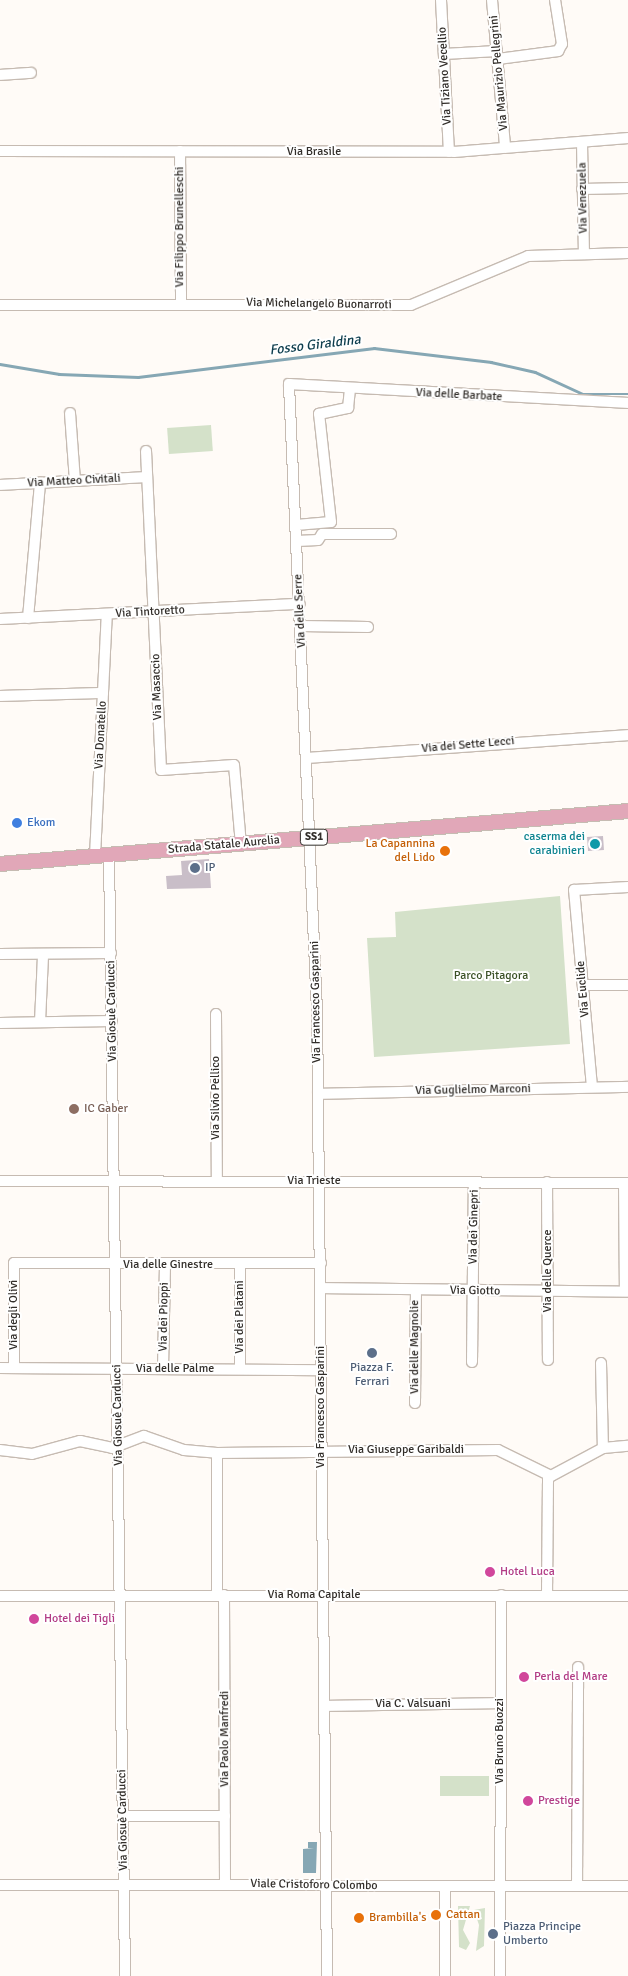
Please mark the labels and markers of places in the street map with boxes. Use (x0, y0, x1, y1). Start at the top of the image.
place label: Ekom (27, 816, 55, 830)
marker: Ekom (11, 817, 23, 829)
place label: caserma dei carabinieri (524, 830, 585, 858)
place label: La Capannina del Lido (365, 837, 435, 865)
marker: caserma dei carabinieri (589, 838, 601, 850)
marker: La Capannina del Lido (439, 845, 451, 857)
place label: IP (205, 861, 215, 875)
marker: IP (189, 862, 201, 874)
place label: IC Gaber (84, 1102, 128, 1116)
marker: IC Gaber (68, 1103, 80, 1115)
marker: Piazza F. Ferrari (366, 1347, 378, 1359)
place label: Piazza F. Ferrari (350, 1361, 394, 1389)
place label: Hotel Luca (500, 1565, 555, 1579)
marker: Hotel Luca (484, 1566, 496, 1578)
place label: Hotel dei Tigli (44, 1612, 115, 1626)
marker: Hotel dei Tigli (28, 1613, 40, 1625)
place label: Perla del Mare (534, 1670, 608, 1684)
marker: Perla del Mare (518, 1671, 530, 1683)
place label: Prestige (538, 1794, 580, 1808)
marker: Prestige (522, 1795, 534, 1807)
place label: Cattan (446, 1908, 480, 1922)
marker: Cattan (430, 1909, 442, 1921)
place label: Brambilla's (369, 1911, 426, 1925)
marker: Brambilla's (353, 1912, 365, 1924)
place label: Piazza Principe Umberto (503, 1920, 581, 1948)
marker: Piazza Principe Umberto (487, 1928, 499, 1940)

